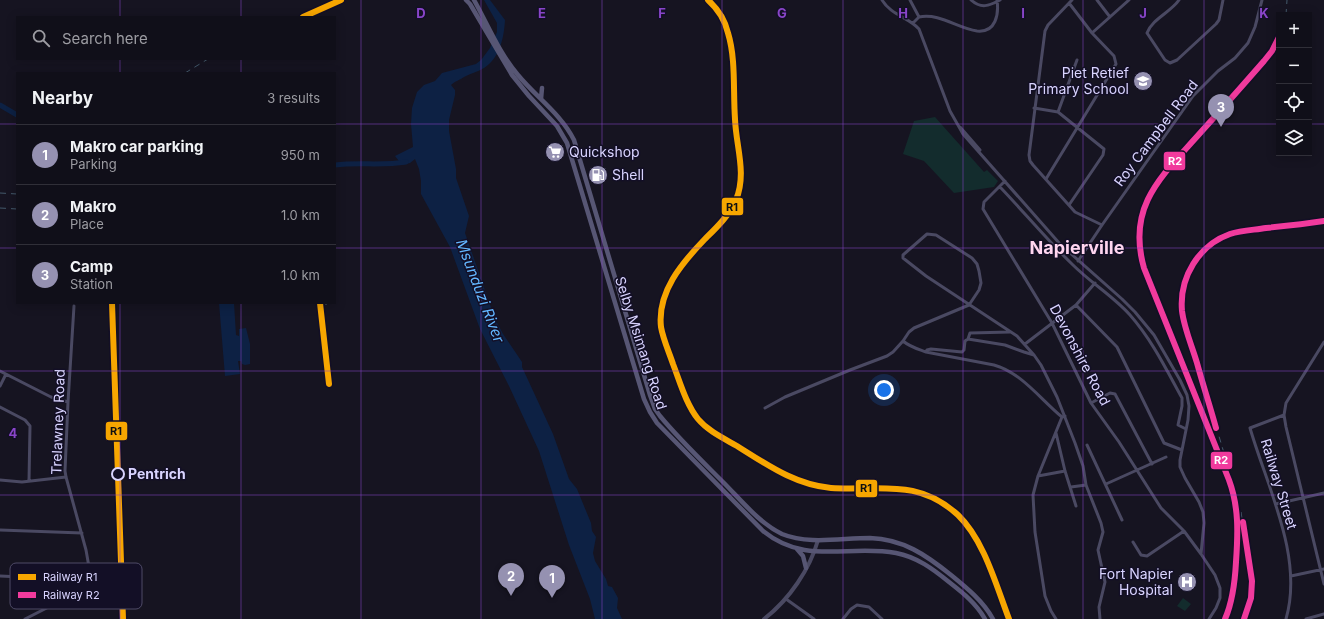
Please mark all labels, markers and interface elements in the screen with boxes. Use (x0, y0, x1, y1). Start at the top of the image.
text: D (416, 5, 426, 21)
text: E (538, 5, 546, 21)
text: F (658, 5, 666, 21)
text: G (777, 5, 787, 21)
text: H (898, 5, 908, 21)
text: I (1021, 5, 1025, 21)
text: J (1139, 5, 1147, 21)
text: K (1259, 5, 1269, 21)
map controls (1276, 12, 1312, 156)
button: + (1276, 12, 1312, 48)
search box (16, 16, 336, 60)
icon: search (30, 27, 52, 49)
text: Search here (62, 29, 148, 48)
button: − (1276, 48, 1312, 84)
place label: Piet Retief Primary School (1028, 64, 1129, 97)
school or university icon: Piet Retief Primary School (1132, 70, 1154, 92)
street label: Roy Campbell Road (1110, 76, 1201, 189)
button: locate (1276, 84, 1312, 120)
text: Nearby (32, 88, 93, 108)
text: 3 results (267, 90, 320, 106)
pin: 3 (1208, 94, 1234, 127)
button: layers (1276, 120, 1312, 156)
text: Makro car parking (70, 137, 203, 156)
supermarket icon: Quickshop (544, 141, 566, 163)
place label: Quickshop (569, 143, 640, 160)
text: 1 (42, 147, 48, 163)
text: 950 m (281, 147, 320, 163)
line badge: R2 (1163, 151, 1186, 171)
text: R2 (1168, 154, 1182, 168)
text: Parking (70, 156, 117, 172)
fuel station icon: Shell (587, 164, 609, 186)
place label: Shell (612, 166, 644, 183)
text: Makro (70, 197, 116, 216)
line badge: R1 (721, 197, 744, 216)
text: R1 (726, 200, 738, 214)
text: 2 (41, 207, 49, 223)
text: 1.0 km (281, 207, 320, 223)
text: Place (70, 216, 104, 232)
water label: Msunduzi River (452, 236, 509, 345)
district label: Napierville (1030, 237, 1125, 258)
text: Camp (70, 257, 113, 276)
text: 3 (41, 267, 49, 283)
text: 1.0 km (281, 267, 320, 283)
street label: Selby Msimang Road (612, 274, 671, 411)
text: Station (70, 276, 113, 292)
street label: Devonshire Road (1047, 301, 1114, 408)
street label: Trelawney Road (47, 369, 68, 475)
your location (874, 380, 894, 400)
line badge: R1 (105, 421, 128, 441)
text: R1 (110, 424, 122, 438)
text: 4 (9, 425, 18, 441)
street label: Railway Street (1258, 436, 1301, 532)
line badge: R2 (1210, 451, 1233, 470)
text: R2 (1214, 453, 1228, 467)
place label: Pentrich (128, 465, 186, 482)
marker: Pentrich (111, 467, 125, 481)
line badge: R1 (855, 479, 878, 498)
text: R1 (860, 481, 872, 495)
legend (10, 563, 142, 609)
pin: 2 (498, 563, 524, 596)
pin: 1 (539, 565, 565, 598)
place label: Fort Napier Hospital (1099, 565, 1173, 598)
text: Railway R1 (43, 570, 97, 584)
hospital icon: Fort Napier Hospital (1176, 571, 1198, 593)
text: Railway R2 (43, 588, 100, 602)

